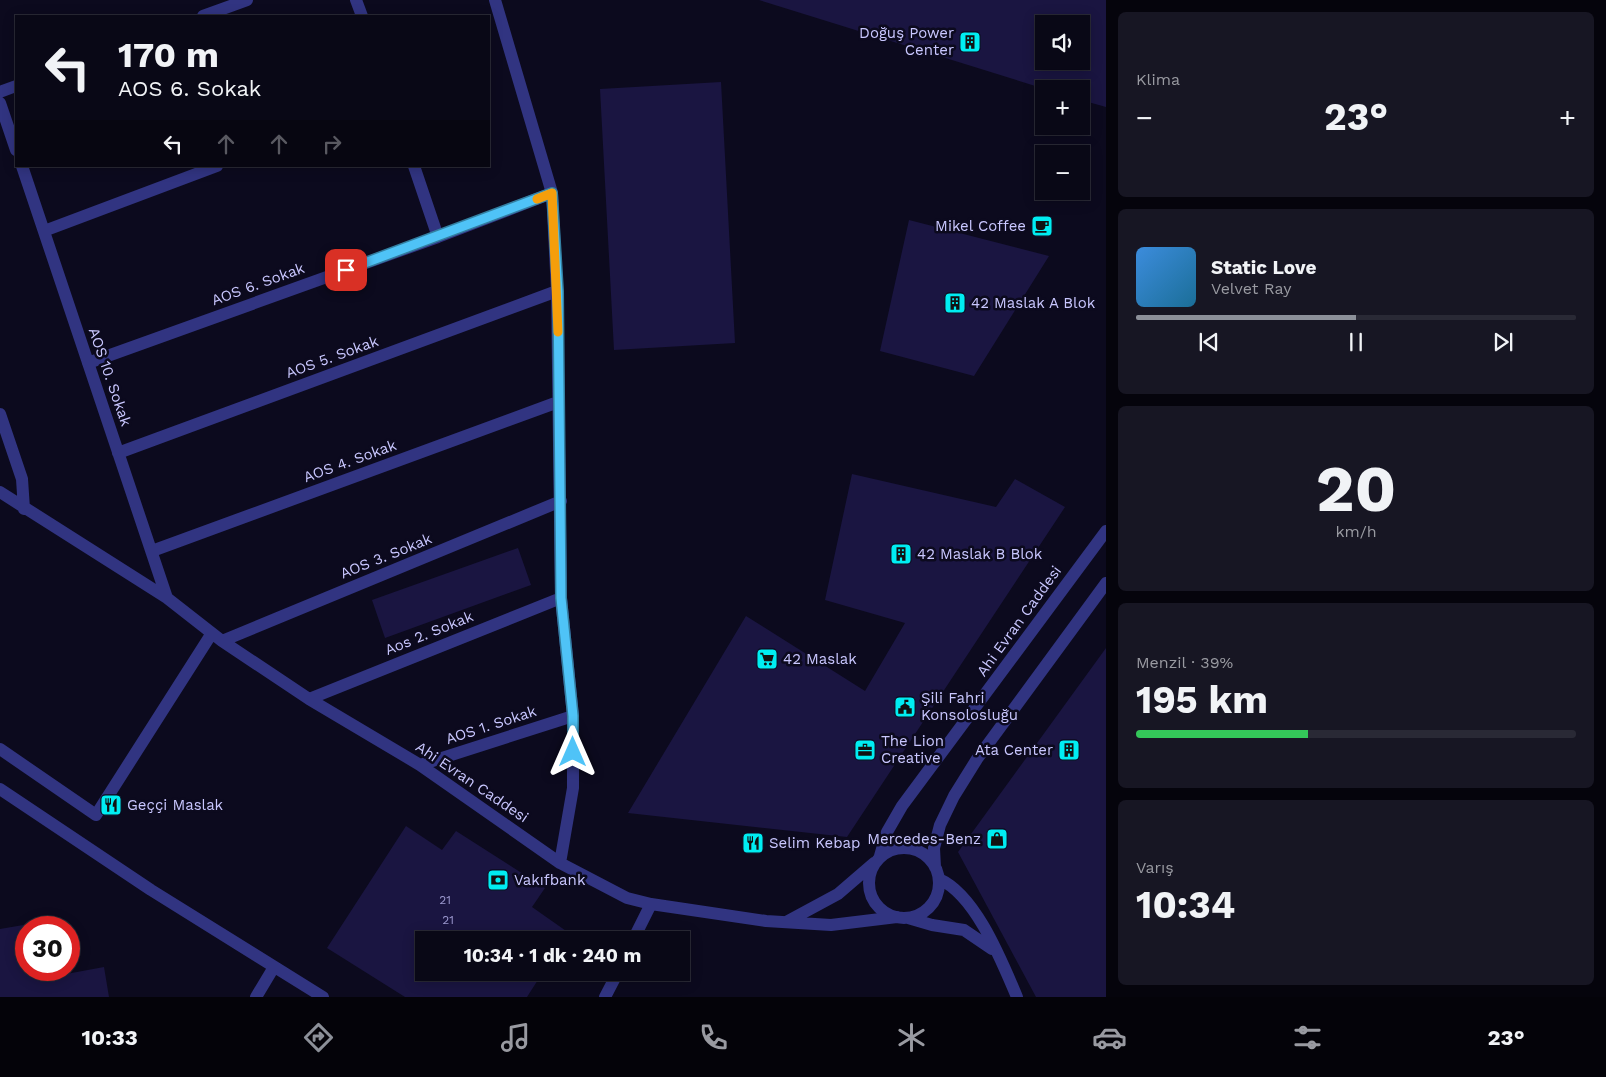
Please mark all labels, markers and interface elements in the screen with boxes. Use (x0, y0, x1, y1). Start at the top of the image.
map controls (1035, 15, 1090, 200)
button: sound (1035, 15, 1090, 70)
place label: Doğuş Power Center (859, 24, 954, 59)
building icon: Doğuş Power Center (958, 30, 982, 54)
text: 170 m (118, 34, 219, 76)
icon: left (35, 35, 100, 100)
text: Klima (1136, 70, 1180, 89)
text: AOS 6. Sokak (118, 76, 261, 101)
button: + (1035, 80, 1090, 135)
text: 23° (1324, 95, 1388, 139)
text: − (1136, 101, 1153, 134)
text: + (1559, 101, 1576, 134)
icon: left (159, 130, 187, 158)
icon: ahead (212, 130, 240, 158)
icon: ahead (265, 130, 293, 158)
icon: right (318, 130, 346, 158)
button: − (1035, 145, 1090, 200)
cafe icon: Mikel Coffee (1030, 214, 1054, 238)
place label: Mikel Coffee (935, 217, 1026, 235)
pin (325, 249, 367, 291)
icon: arrive (332, 256, 360, 284)
text: Static Love (1211, 256, 1316, 279)
street label: AOS 6. Sokak (209, 259, 307, 309)
text: Velvet Ray (1211, 279, 1291, 298)
building icon: 42 Maslak A Blok (943, 291, 967, 315)
place label: 42 Maslak A Blok (971, 294, 1096, 312)
street label: AOS 10. Sokak (85, 325, 135, 429)
icon: previous (1195, 328, 1223, 356)
icon: pause (1342, 328, 1370, 356)
icon: next (1489, 328, 1517, 356)
street label: AOS 5. Sokak (283, 332, 381, 382)
street label: AOS 4. Sokak (301, 436, 399, 486)
text: 20 (1316, 451, 1396, 527)
text: km/h (1335, 522, 1377, 541)
street label: AOS 3. Sokak (338, 529, 435, 583)
building icon: 42 Maslak B Blok (889, 542, 913, 566)
place label: 42 Maslak B Blok (917, 545, 1043, 563)
street label: Ahi Evran Caddesi (973, 562, 1065, 680)
street label: Aos 2. Sokak (382, 607, 476, 659)
supermarket icon: 42 Maslak (755, 647, 779, 671)
place label: 42 Maslak (783, 650, 857, 668)
text: Menzil · 39% (1136, 653, 1233, 672)
text: 195 km (1136, 678, 1268, 722)
place label: Şili Fahri Konsolosluğu (921, 689, 1018, 724)
public building icon: Şili Fahri Konsolosluğu (893, 695, 917, 719)
street label: AOS 1. Sokak (443, 702, 539, 748)
position arrow (546, 725, 598, 777)
place label: The Lion Creative (881, 732, 944, 767)
street label: Ahi Evran Caddesi (412, 738, 532, 826)
office icon: The Lion Creative (853, 738, 877, 762)
building icon: Ata Center (1057, 738, 1081, 762)
place label: Ata Center (975, 741, 1053, 759)
restaurant icon: Geççi Maslak (99, 793, 123, 817)
place label: Geççi Maslak (127, 796, 224, 814)
shop icon: Mercedes-Benz (985, 827, 1009, 851)
place label: Mercedes-Benz (867, 830, 981, 848)
restaurant icon: Selim Kebap (741, 831, 765, 855)
place label: Selim Kebap (769, 834, 860, 852)
text: Varış (1136, 858, 1174, 877)
bank icon: Vakıfbank (486, 868, 510, 892)
place label: Vakıfbank (514, 871, 586, 889)
text: 10:34 (1136, 883, 1235, 927)
house number: 21 (439, 893, 451, 907)
house number: 21 (442, 913, 454, 927)
speed limit sign: 30 (15, 916, 80, 981)
text: 10:34 · 1 dk · 240 m (464, 944, 641, 967)
icon: directions (301, 1020, 336, 1055)
icon: music (498, 1020, 533, 1055)
icon: phone (696, 1020, 731, 1055)
icon: climate (894, 1020, 929, 1055)
icon: car (1092, 1020, 1127, 1055)
icon: filters (1290, 1020, 1325, 1055)
text: 10:33 (81, 1025, 138, 1050)
text: 23° (1487, 1025, 1525, 1050)

